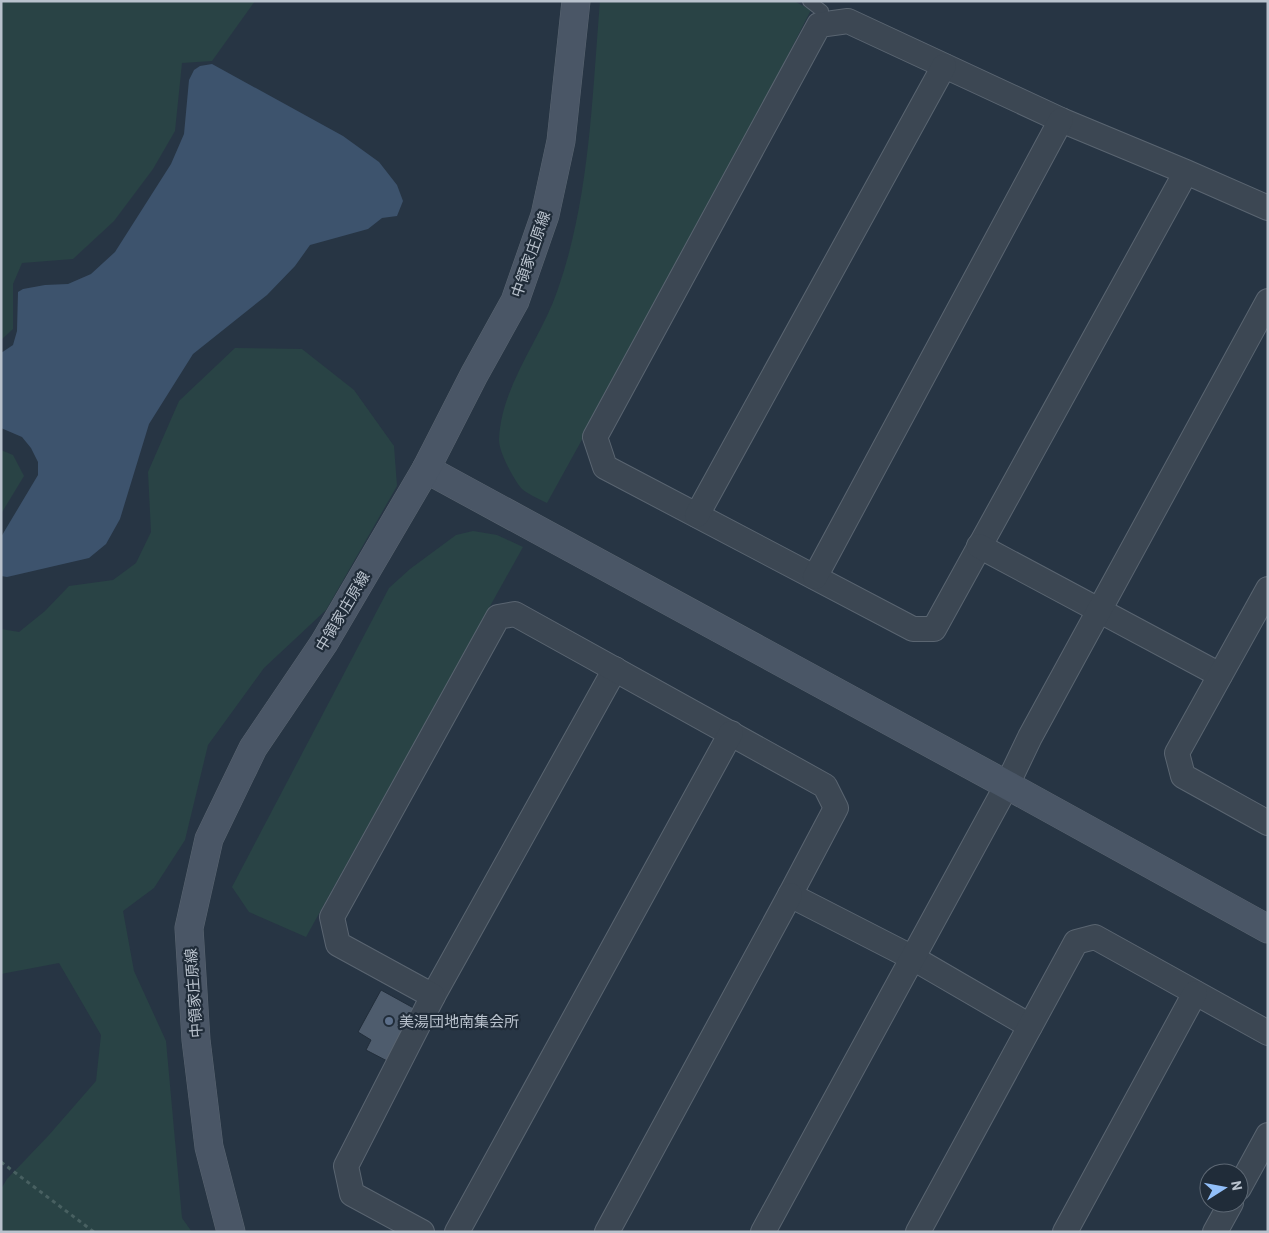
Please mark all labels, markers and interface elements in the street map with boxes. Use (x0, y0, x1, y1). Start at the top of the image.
street label: 中領家庄原線 (507, 209, 553, 299)
street label: 中領家庄原線 (311, 568, 373, 654)
street label: 中領家庄原線 (181, 947, 205, 1039)
place label: 美湯団地南集会所 (399, 1012, 519, 1030)
marker: 美湯団地南集会所 (383, 1015, 395, 1027)
north arrow (1199, 1163, 1249, 1213)
text: N (1228, 1179, 1246, 1192)

